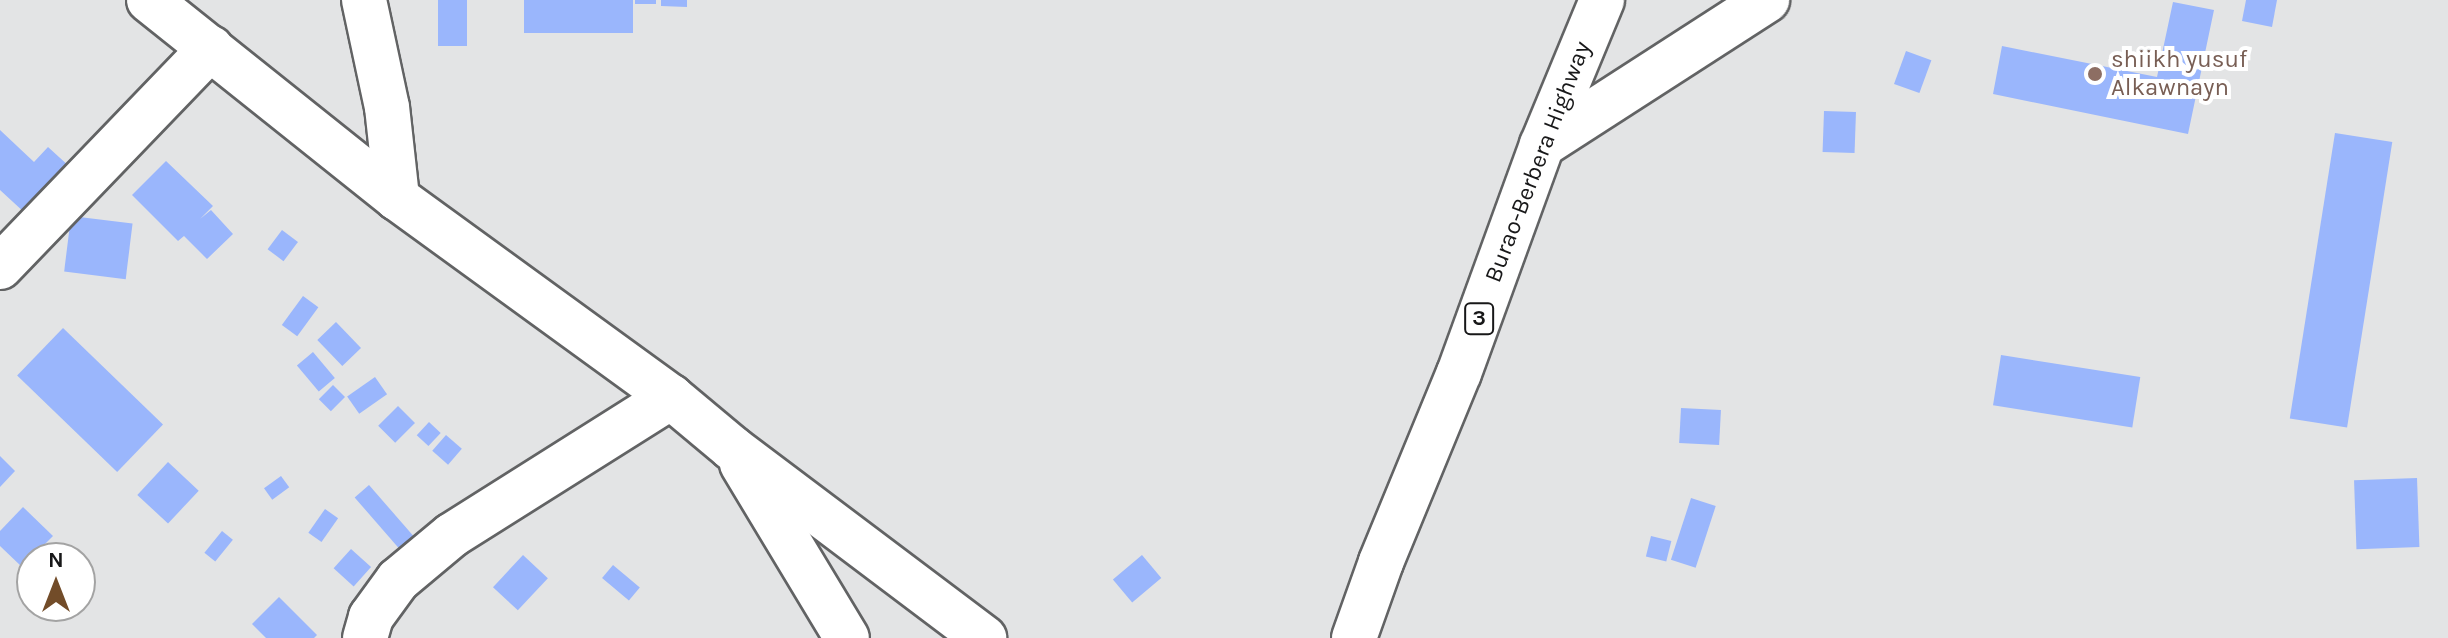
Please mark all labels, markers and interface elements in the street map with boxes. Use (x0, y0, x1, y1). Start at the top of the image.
street label: Burao-Berbera Highway (1479, 37, 1597, 287)
place label: shiikh yusuf Alkawnayn (2111, 46, 2247, 102)
marker: shiikh yusuf Alkawnayn (2086, 65, 2104, 83)
road number: 3 (1463, 301, 1495, 337)
north arrow (16, 542, 96, 622)
text: N (48, 547, 64, 573)

